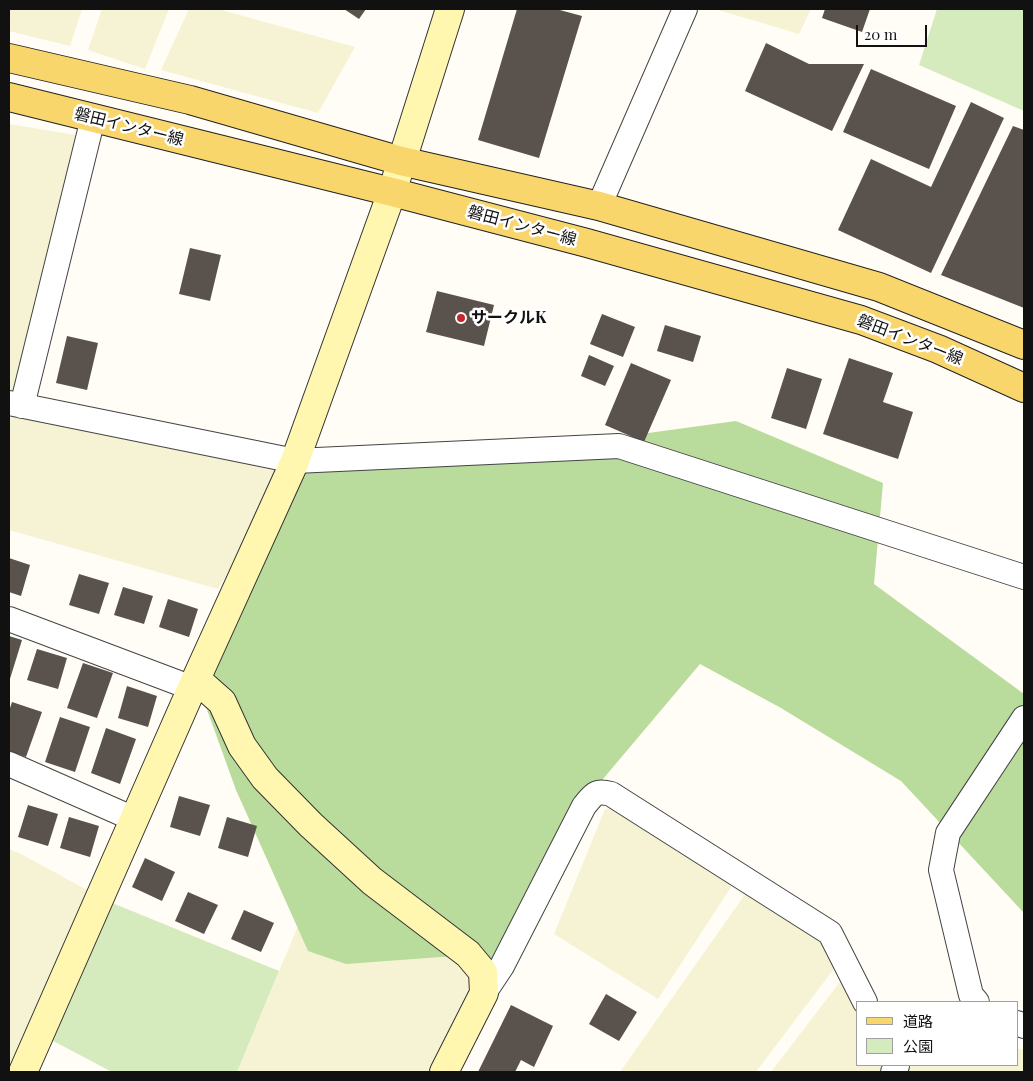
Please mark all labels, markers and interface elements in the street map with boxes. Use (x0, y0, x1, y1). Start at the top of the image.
scale bar (858, 15, 929, 47)
text: 20 m (864, 24, 897, 44)
street label: 磐田インター線 (72, 104, 186, 150)
street label: 磐田インター線 (465, 202, 579, 250)
place label: サークルK (471, 308, 546, 328)
street label: 磐田インター線 (854, 311, 966, 369)
marker: サークルK (455, 312, 467, 324)
legend (856, 1001, 1018, 1066)
text: 道路 (903, 1011, 933, 1031)
text: 公園 (903, 1036, 933, 1056)

